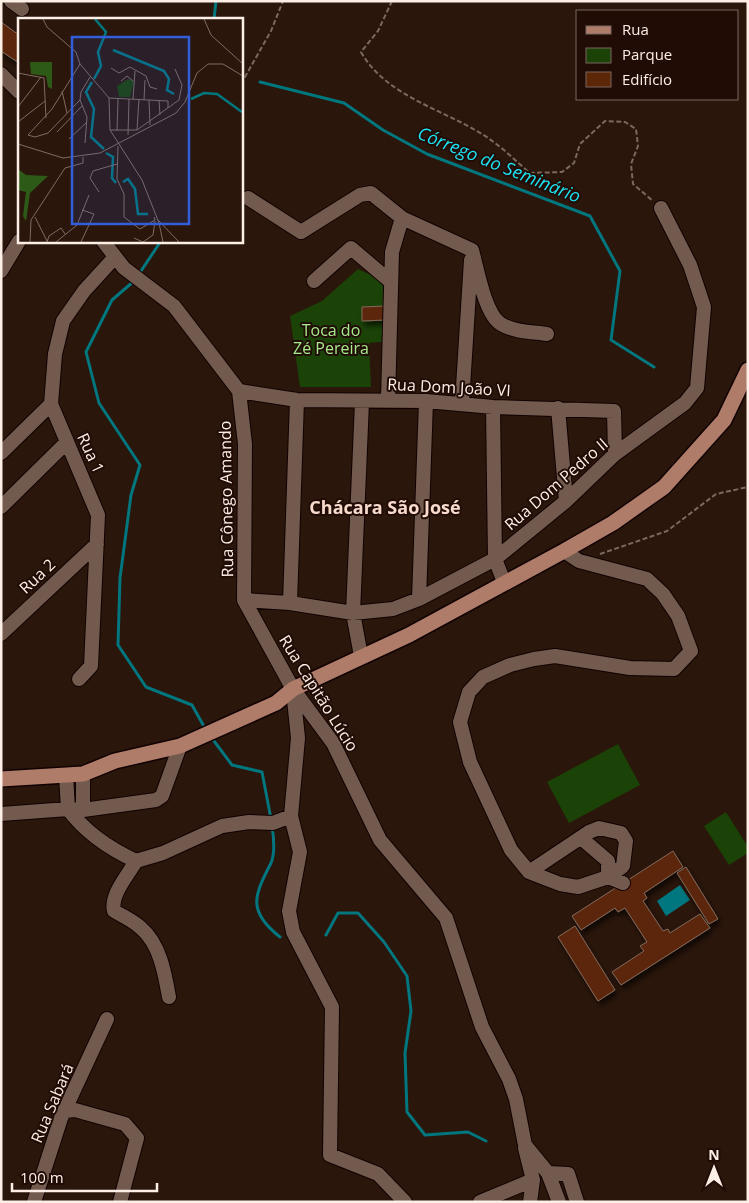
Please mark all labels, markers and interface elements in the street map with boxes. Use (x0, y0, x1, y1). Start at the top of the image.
legend (576, 10, 739, 100)
inset map (18, 18, 242, 242)
text: Rua (622, 19, 649, 39)
text: Parque (622, 44, 672, 64)
text: Edifício (622, 69, 672, 89)
water label: Córrego do Seminário (414, 120, 584, 208)
park label: Toca do Zé Pereira (293, 319, 369, 359)
street label: Rua Dom João VI (387, 373, 511, 401)
street label: Rua Cônego Amando (214, 420, 238, 578)
street label: Rua 1 (72, 429, 110, 477)
street label: Rua Dom Pedro II (500, 433, 612, 535)
district label: Chácara São José (309, 495, 461, 519)
street label: Rua 2 (14, 554, 60, 598)
street label: Rua Capitão Lúcio (274, 631, 364, 755)
street label: Rua Sabará (25, 1060, 79, 1146)
north arrow (689, 1143, 739, 1193)
text: N (708, 1145, 720, 1164)
scale bar (12, 1160, 158, 1192)
text: 100 m (20, 1167, 64, 1187)

